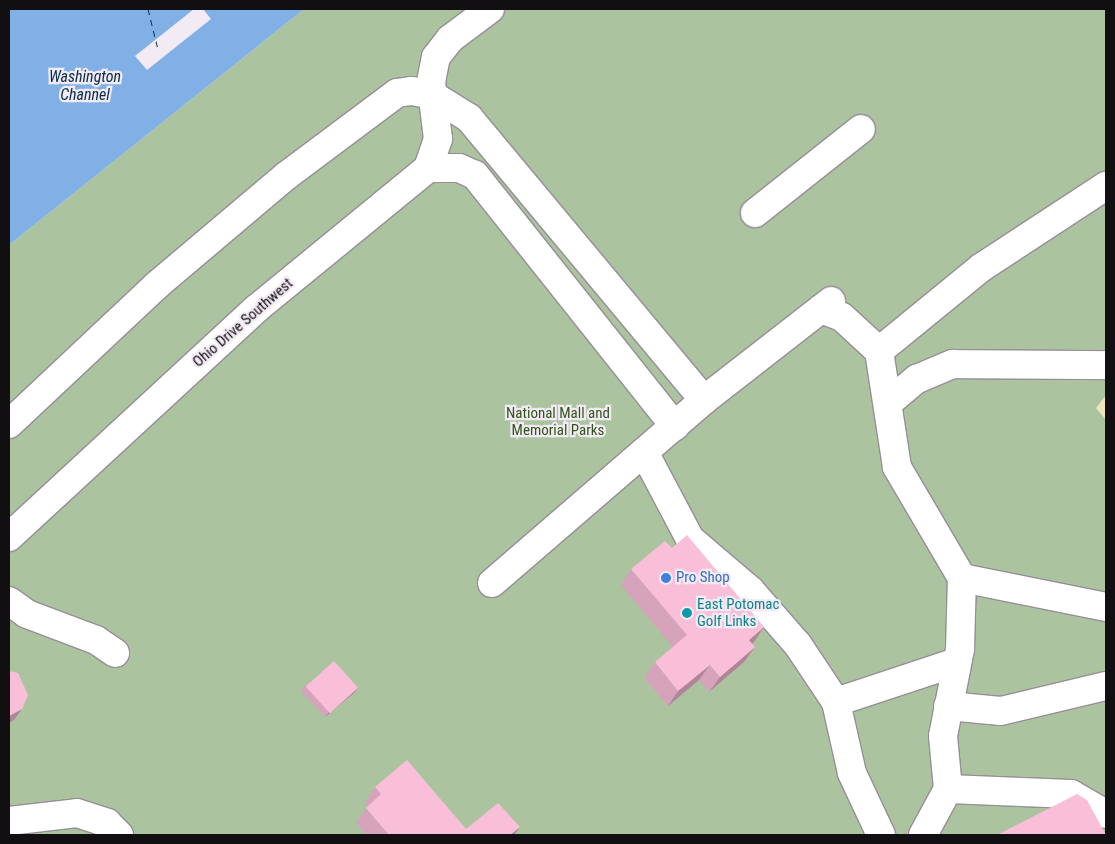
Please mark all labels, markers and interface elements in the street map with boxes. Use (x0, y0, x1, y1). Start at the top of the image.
water label: Washington Channel (49, 67, 121, 105)
street label: Ohio Drive Southwest (189, 275, 297, 371)
park label: National Mall and Memorial Parks (506, 404, 610, 439)
place label: Pro Shop (676, 569, 730, 587)
marker: Pro Shop (660, 572, 672, 584)
place label: East Potomac Golf Links (697, 595, 779, 630)
marker: East Potomac Golf Links (681, 607, 693, 619)

